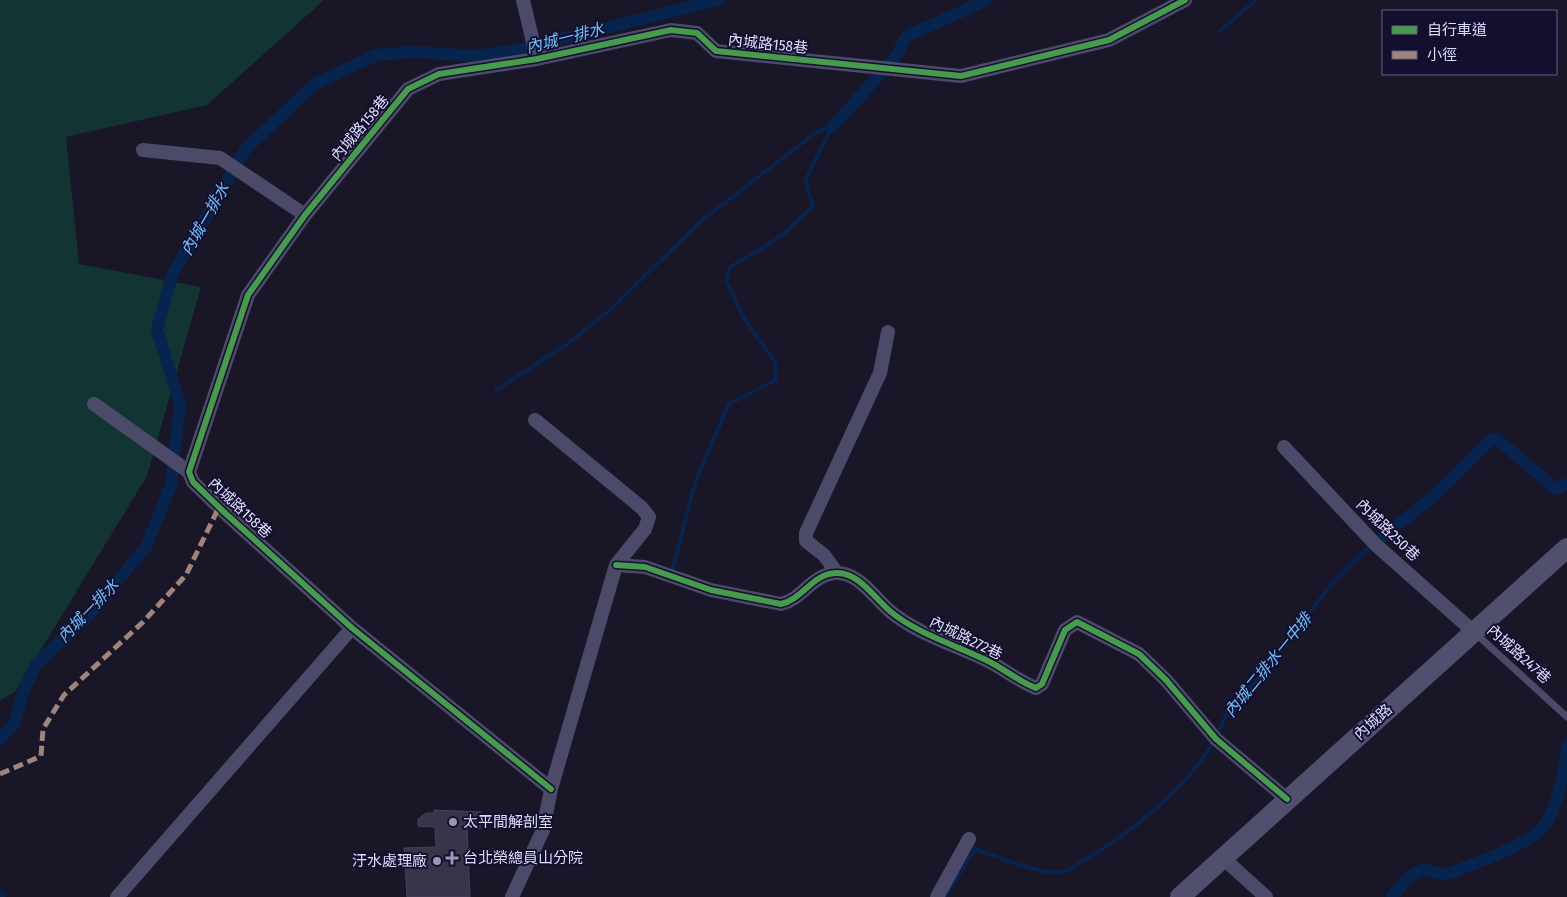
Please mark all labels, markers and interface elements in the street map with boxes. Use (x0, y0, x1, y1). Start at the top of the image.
legend (1382, 10, 1557, 75)
water label: 內城一排水 (524, 19, 607, 57)
text: 自行車道 (1427, 21, 1487, 39)
street label: 內城路158巷 (727, 31, 809, 57)
text: 小徑 (1427, 46, 1457, 64)
street label: 內城路158巷 (327, 91, 393, 165)
water label: 內城一排水 (177, 179, 234, 258)
street label: 內城路158巷 (205, 474, 275, 542)
street label: 內城路250巷 (1352, 495, 1424, 565)
water label: 內城一排水 (53, 575, 123, 646)
water label: 內城二排水一中排 (1220, 608, 1317, 721)
street label: 內城路272巷 (927, 613, 1005, 663)
street label: 內城路247巷 (1483, 621, 1555, 687)
street label: 內城路 (1350, 700, 1396, 744)
place label: 太平間解剖室 (463, 813, 553, 831)
marker: 太平間解剖室 (447, 816, 459, 828)
place label: 台北榮總員山分院 (463, 849, 583, 867)
marker: 台北榮總員山分院 (445, 851, 459, 865)
place label: 汙水處理廠 (352, 852, 427, 870)
marker: 汙水處理廠 (431, 855, 443, 867)

